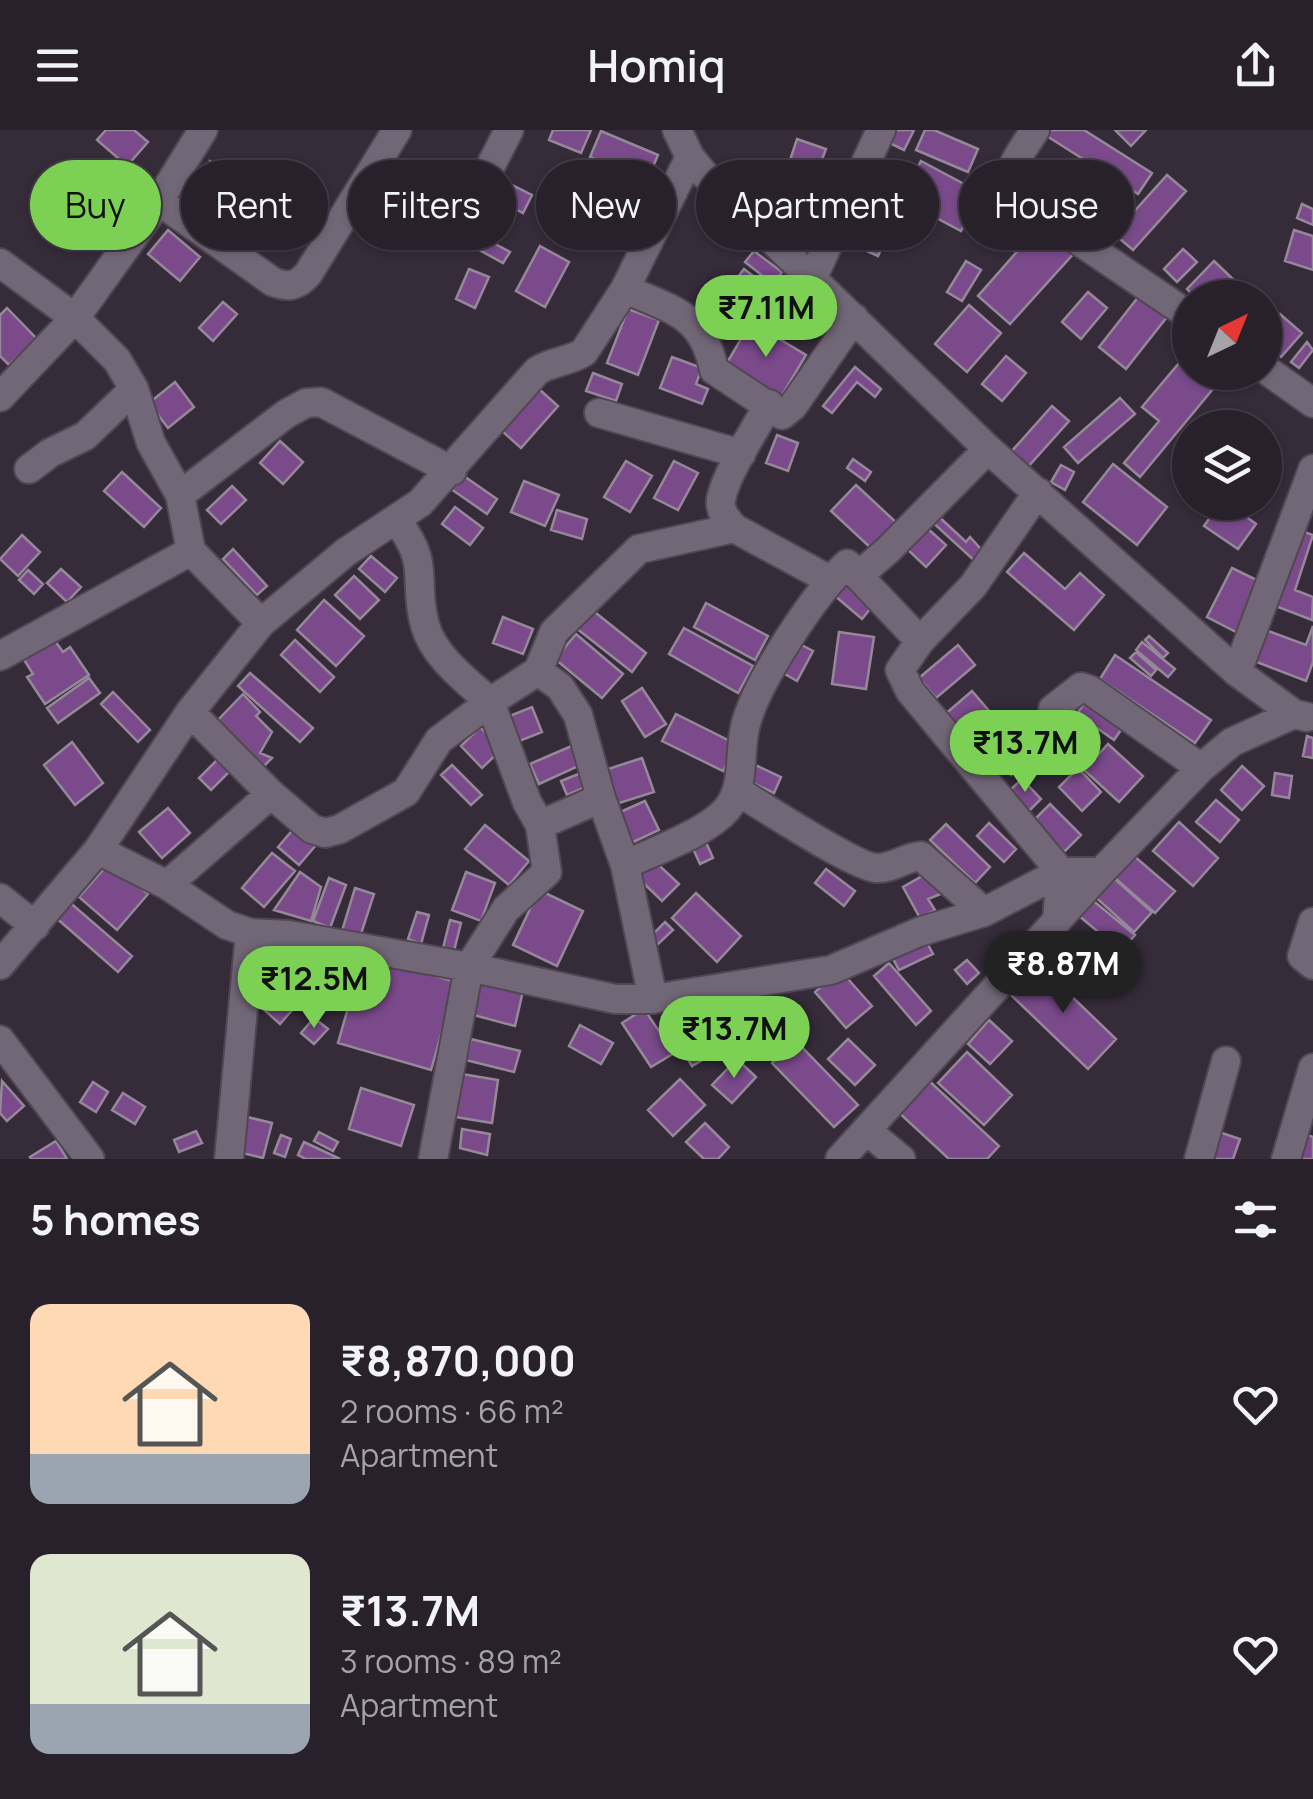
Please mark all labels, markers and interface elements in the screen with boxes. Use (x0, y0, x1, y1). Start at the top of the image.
text: Homiq (587, 34, 726, 96)
icon: menu (30, 38, 85, 93)
icon: share (1228, 38, 1283, 93)
chip: Buy (30, 160, 161, 250)
chip: Rent (181, 160, 328, 250)
chip: Filters (348, 160, 516, 250)
chip: New (536, 160, 676, 250)
chip: Apartment (696, 160, 939, 250)
chip: House (959, 160, 1134, 250)
pin: ₹7.11M (685, 275, 847, 360)
north arrow (1172, 280, 1282, 390)
map controls (1172, 280, 1282, 520)
text: ₹7.11M (717, 285, 815, 329)
button: layers (1172, 410, 1282, 520)
pin: ₹13.7M (944, 710, 1106, 795)
text: ₹13.7M (972, 720, 1078, 764)
pin: ₹8.87M (982, 931, 1144, 1016)
text: ₹8.87M (1006, 941, 1120, 985)
pin: ₹12.5M (233, 946, 395, 1031)
text: ₹12.5M (260, 956, 368, 1000)
pin: ₹13.7M (653, 996, 815, 1081)
text: ₹13.7M (681, 1006, 787, 1050)
text: 5 homes (30, 1190, 201, 1248)
icon: filters (1228, 1192, 1283, 1247)
text: ₹8,870,000 (340, 1331, 576, 1389)
icon: home (110, 1344, 230, 1464)
icon: heart (1228, 1377, 1283, 1432)
text: 2 rooms · 66 m² (340, 1389, 564, 1433)
text: Apartment (340, 1433, 498, 1477)
text: ₹13.7M (340, 1581, 480, 1639)
icon: home (110, 1594, 230, 1714)
icon: heart (1228, 1627, 1283, 1682)
text: 3 rooms · 89 m² (340, 1639, 562, 1683)
text: Apartment (340, 1683, 498, 1727)

